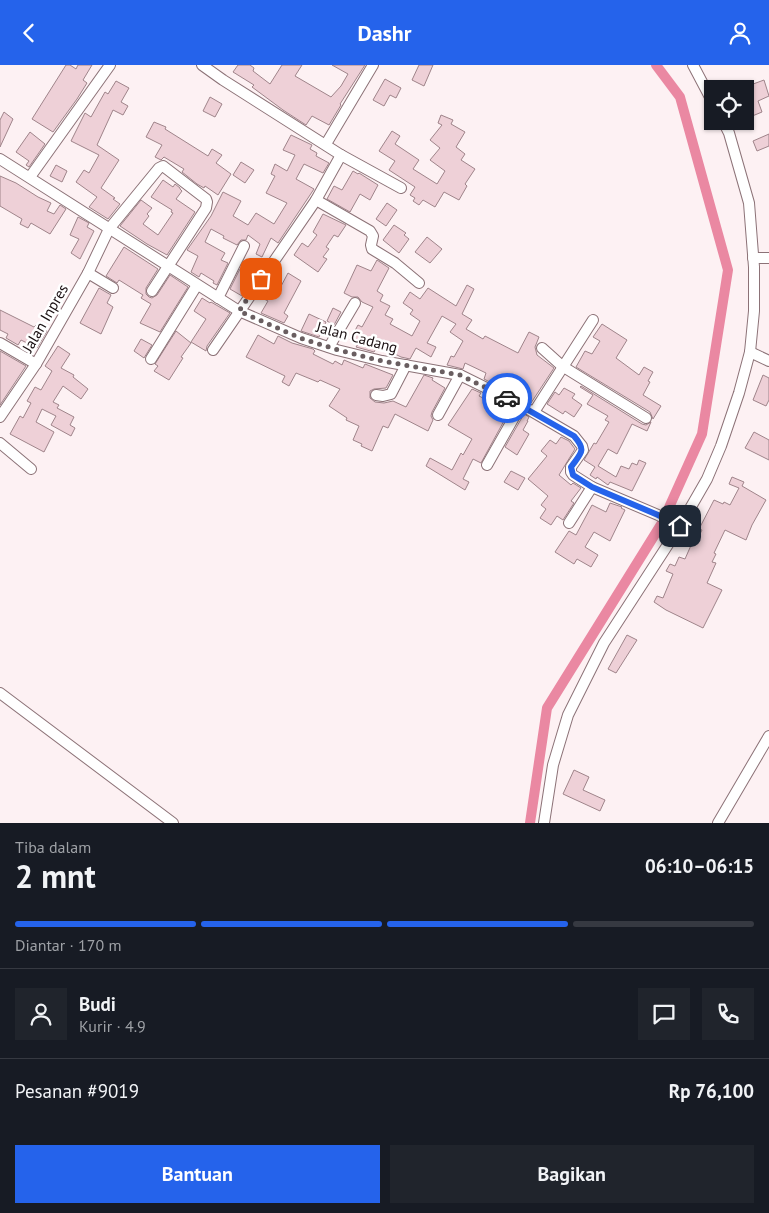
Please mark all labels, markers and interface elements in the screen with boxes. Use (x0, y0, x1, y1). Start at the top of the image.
icon: back (15, 19, 43, 47)
text: Dashr (357, 19, 412, 47)
icon: person (726, 19, 754, 47)
map controls (704, 80, 754, 130)
button: locate (704, 80, 754, 130)
pin (240, 258, 282, 300)
icon: bag (247, 265, 275, 293)
street label: Jalan Inpres (17, 281, 72, 356)
street label: Jalan Cadang (313, 317, 400, 357)
courier (482, 373, 532, 423)
icon: car (493, 384, 521, 412)
pin (659, 505, 701, 547)
icon: home (666, 512, 694, 540)
text: Tiba dalam (15, 837, 91, 857)
text: 06:10–06:15 (645, 854, 754, 878)
text: 2 mnt (15, 855, 96, 897)
text: Diantar · 170 m (15, 935, 121, 955)
button: person (15, 988, 67, 1040)
button: chat (638, 988, 690, 1040)
button: phone (702, 988, 754, 1040)
text: Budi (79, 992, 116, 1016)
text: Kurir · 4.9 (79, 1016, 146, 1036)
text: Pesanan #9019 (15, 1079, 139, 1103)
text: Rp 76,100 (669, 1079, 754, 1103)
button: Bantuan (15, 1145, 380, 1203)
button: Bagikan (390, 1145, 754, 1203)

